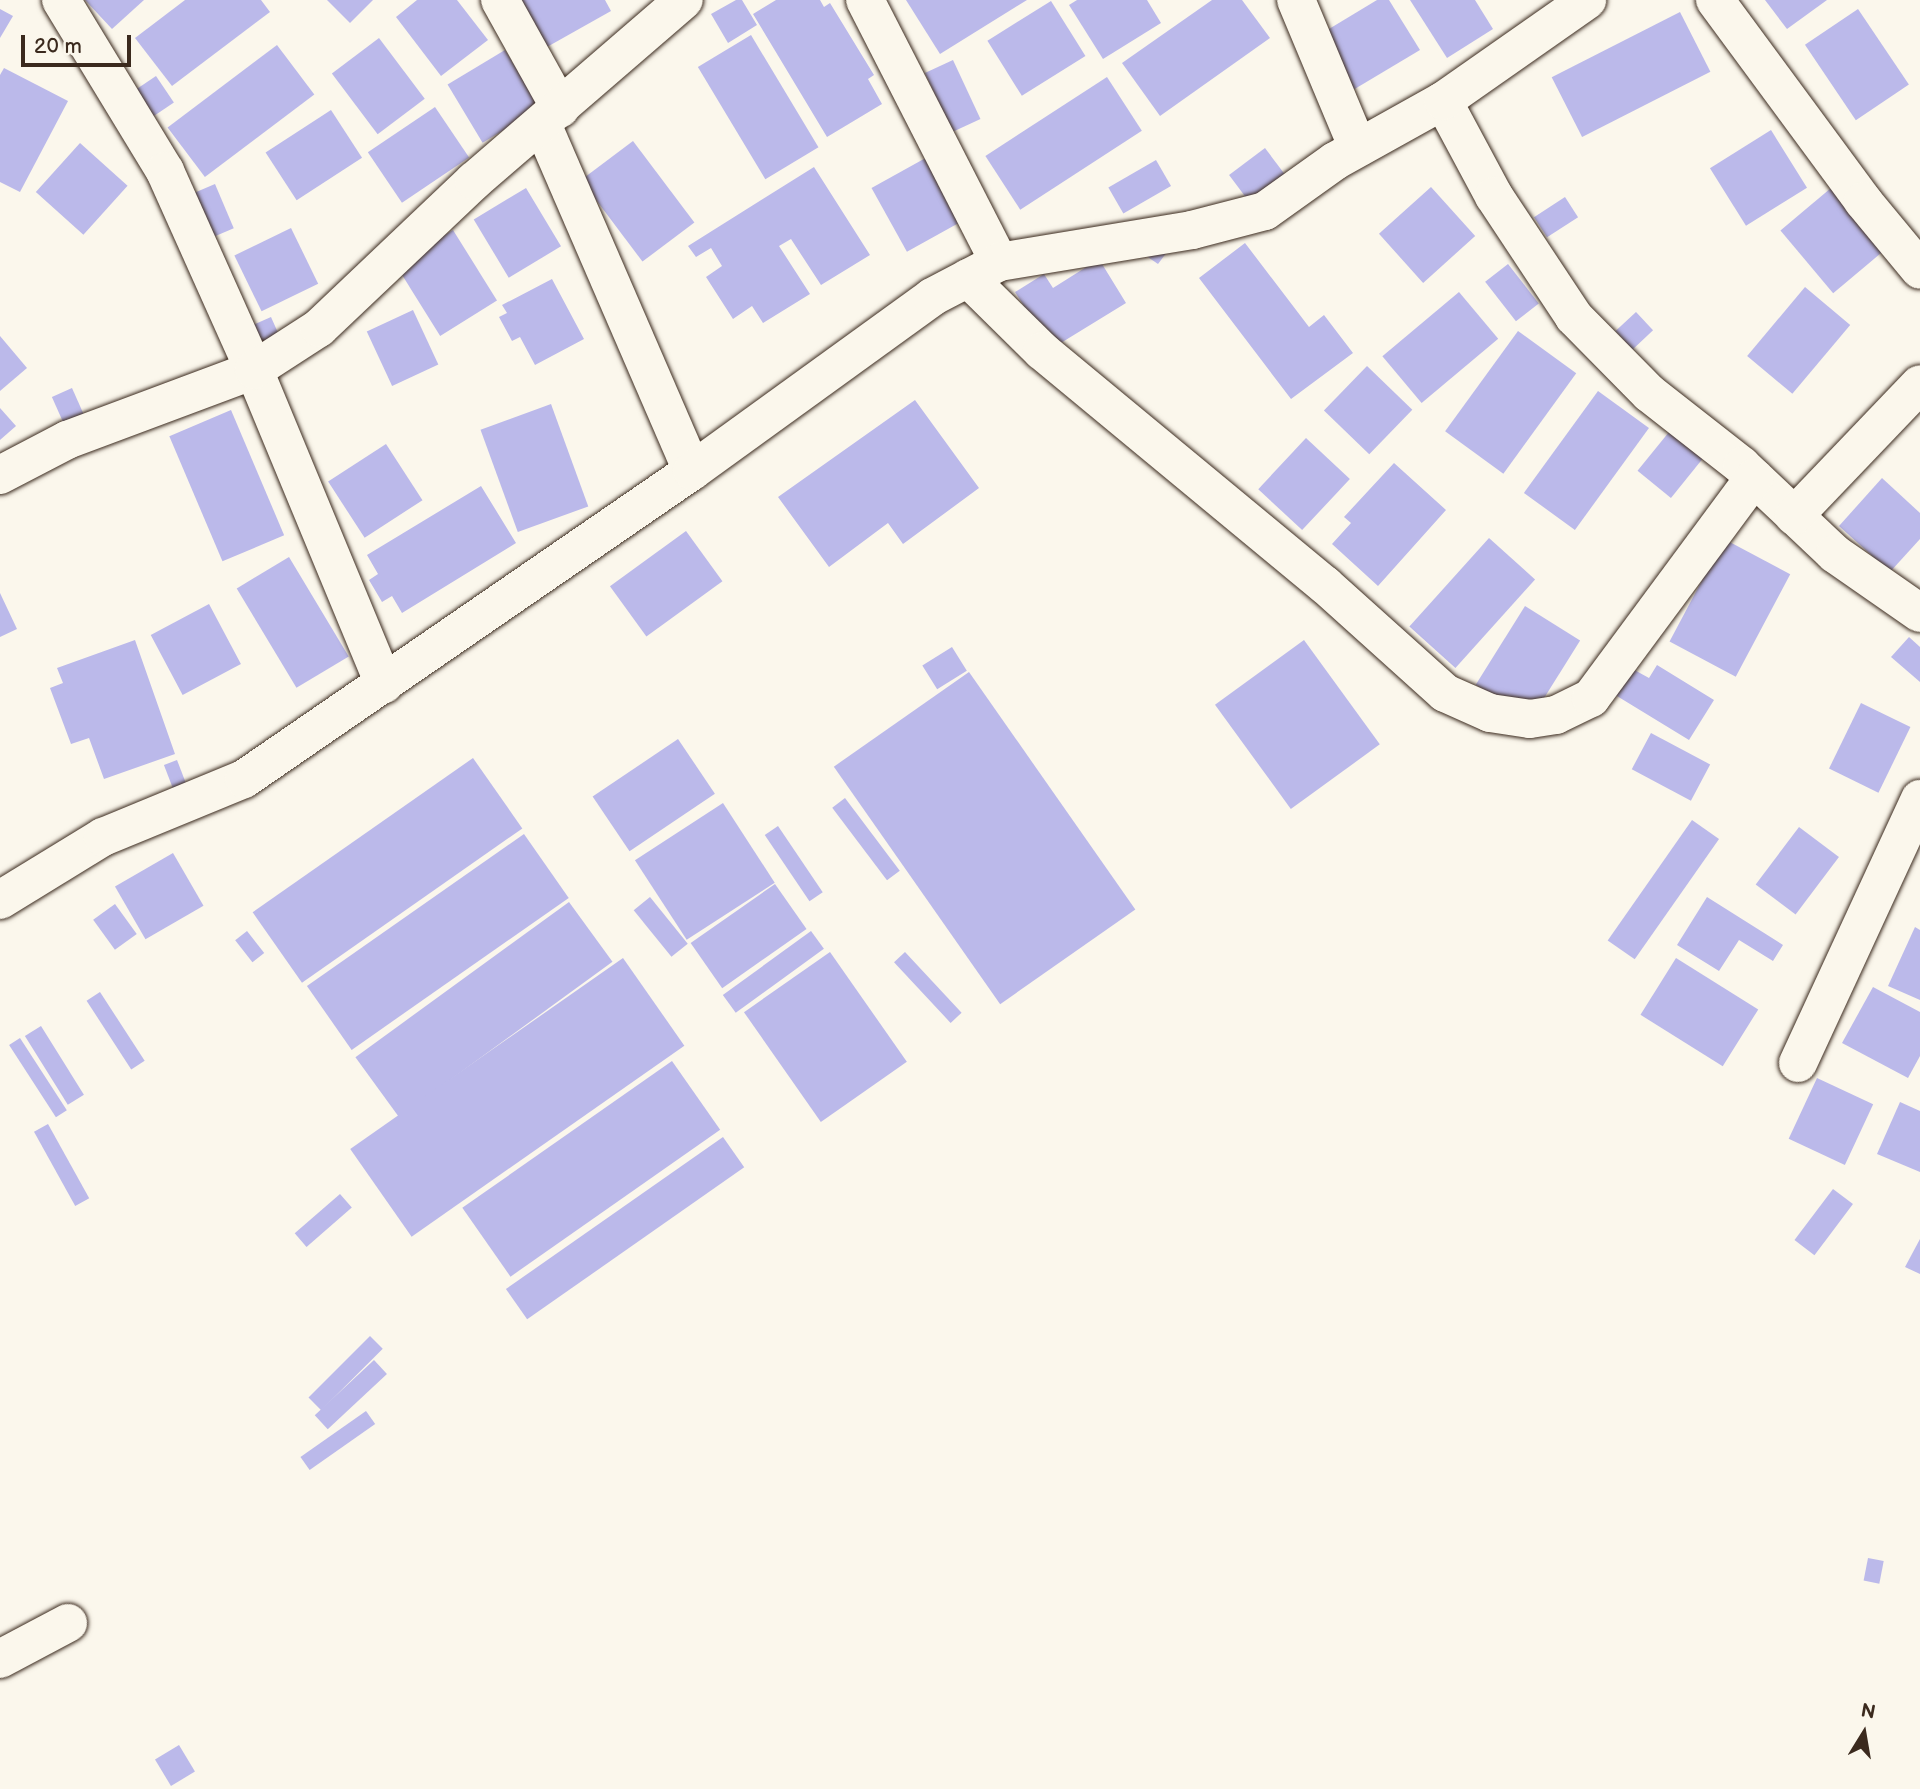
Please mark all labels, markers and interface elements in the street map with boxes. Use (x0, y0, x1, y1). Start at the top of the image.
scale bar (24, 21, 135, 65)
text: 20 m (34, 34, 82, 59)
north arrow (1829, 1698, 1899, 1768)
text: N (1859, 1699, 1877, 1725)

